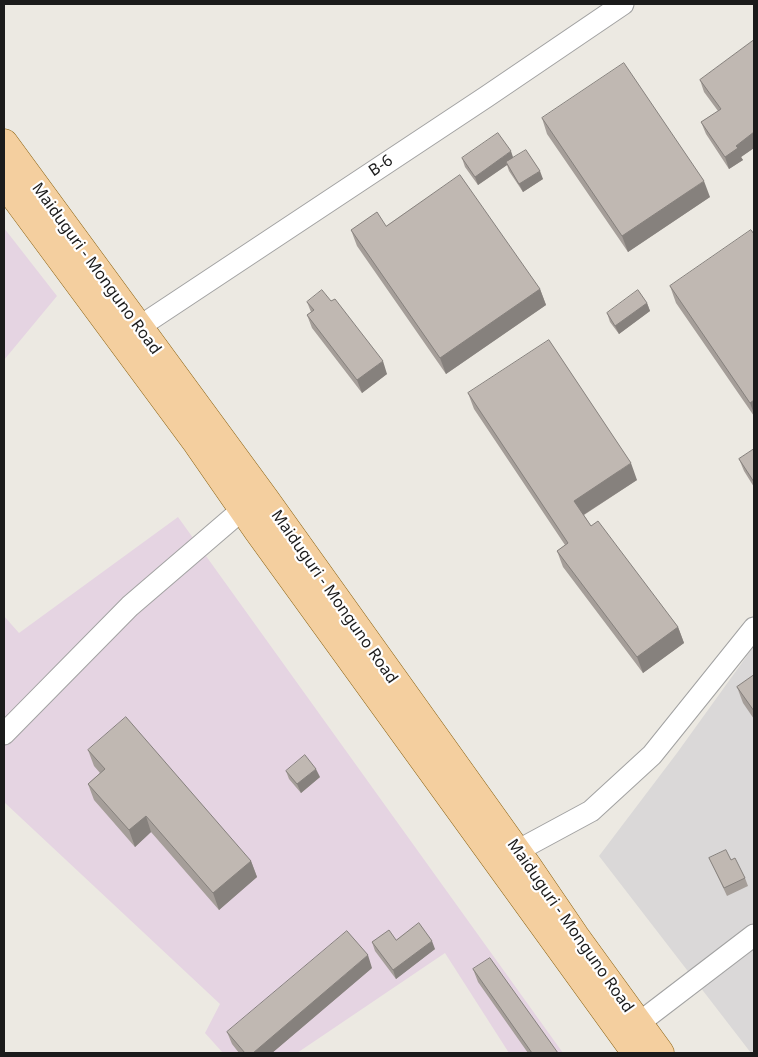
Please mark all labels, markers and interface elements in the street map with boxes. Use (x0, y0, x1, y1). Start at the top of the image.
street label: B-6 (365, 151, 397, 181)
street label: Maiduguri - Monguno Road (27, 180, 165, 358)
street label: Maiduguri - Monguno Road (267, 507, 401, 687)
street label: Maiduguri - Monguno Road (503, 836, 637, 1016)

